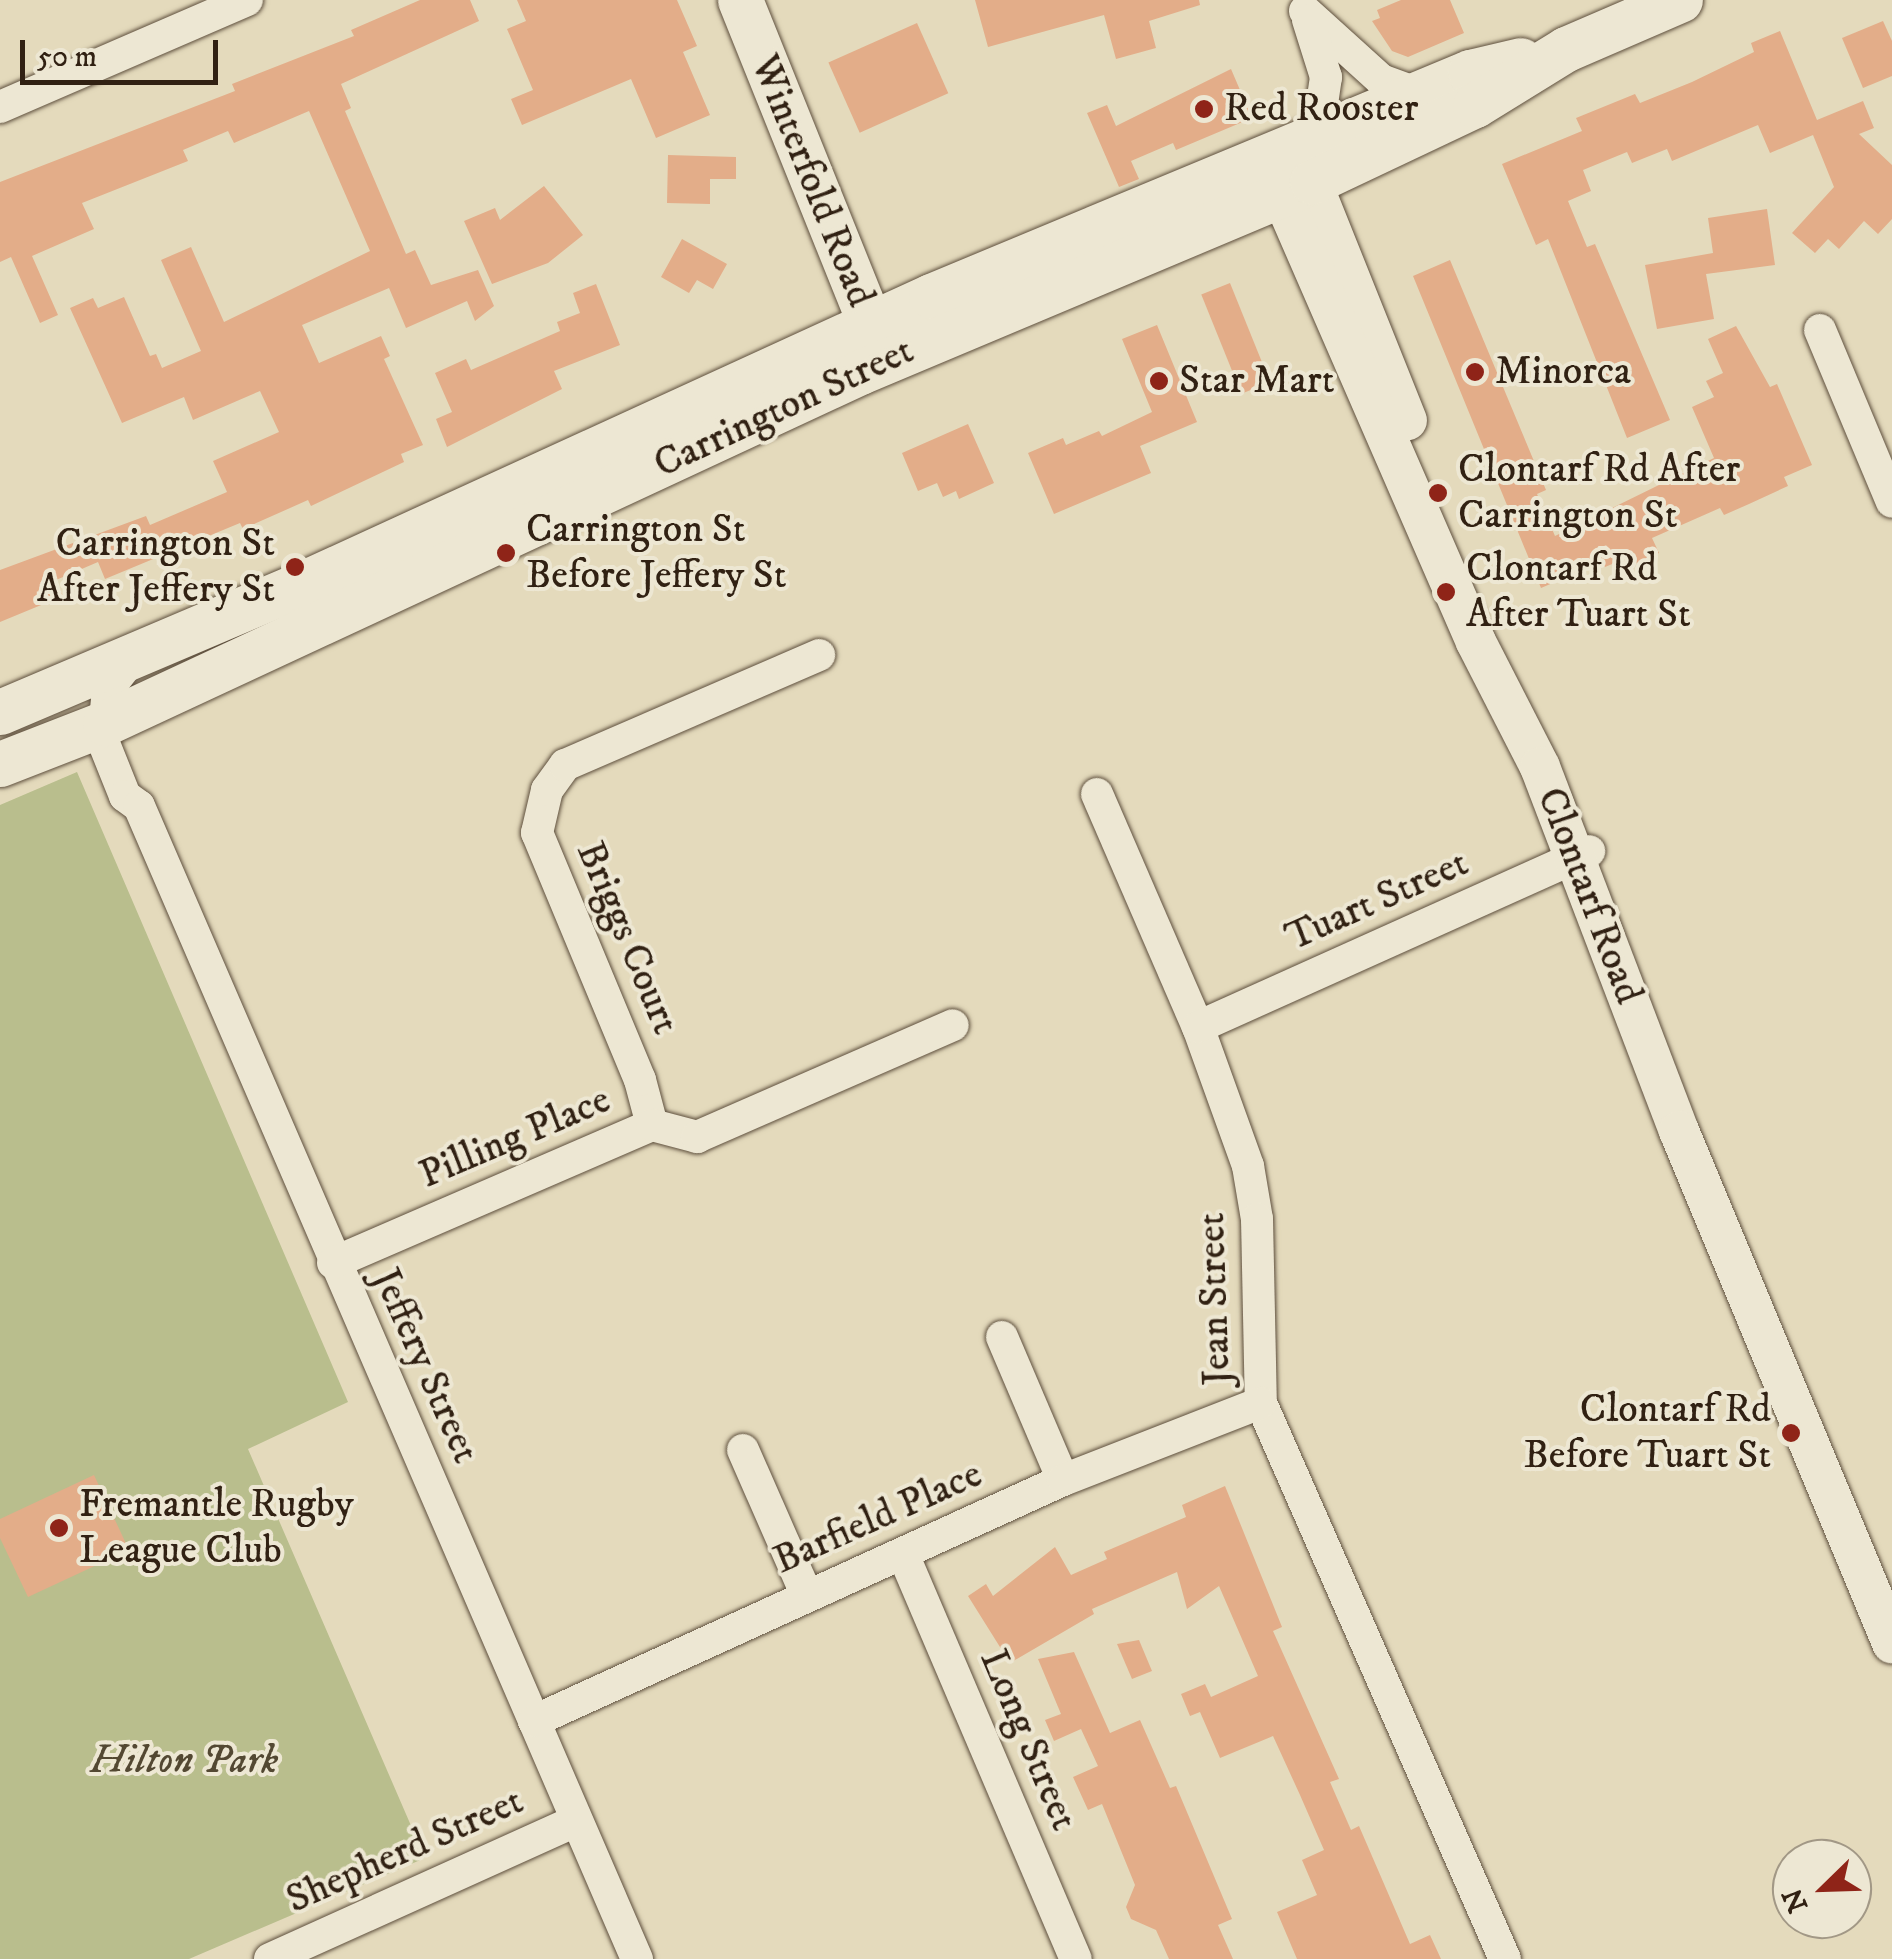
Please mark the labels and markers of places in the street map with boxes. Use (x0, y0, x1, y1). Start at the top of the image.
place label: Red Rooster (1224, 85, 1418, 133)
marker: Red Rooster (1193, 98, 1215, 120)
place label: Minorca (1495, 348, 1631, 396)
place label: Star Mart (1179, 357, 1334, 405)
marker: Minorca (1464, 361, 1486, 383)
marker: Star Mart (1148, 370, 1170, 392)
place label: Clontarf Rd After Carrington St (1458, 446, 1740, 540)
marker: Clontarf Rd After Carrington St (1427, 482, 1449, 504)
place label: Carrington St Before Jeffery St (526, 506, 787, 600)
place label: Carrington St After Jeffery St (37, 520, 275, 614)
marker: Carrington St Before Jeffery St (495, 542, 517, 564)
place label: Clontarf Rd After Tuart St (1466, 545, 1691, 639)
marker: Carrington St After Jeffery St (284, 556, 306, 578)
marker: Clontarf Rd After Tuart St (1435, 581, 1457, 603)
place label: Clontarf Rd Before Tuart St (1524, 1386, 1771, 1480)
marker: Clontarf Rd Before Tuart St (1780, 1422, 1802, 1444)
place label: Fremantle Rugby League Club (79, 1481, 354, 1575)
marker: Fremantle Rugby League Club (48, 1517, 70, 1539)

